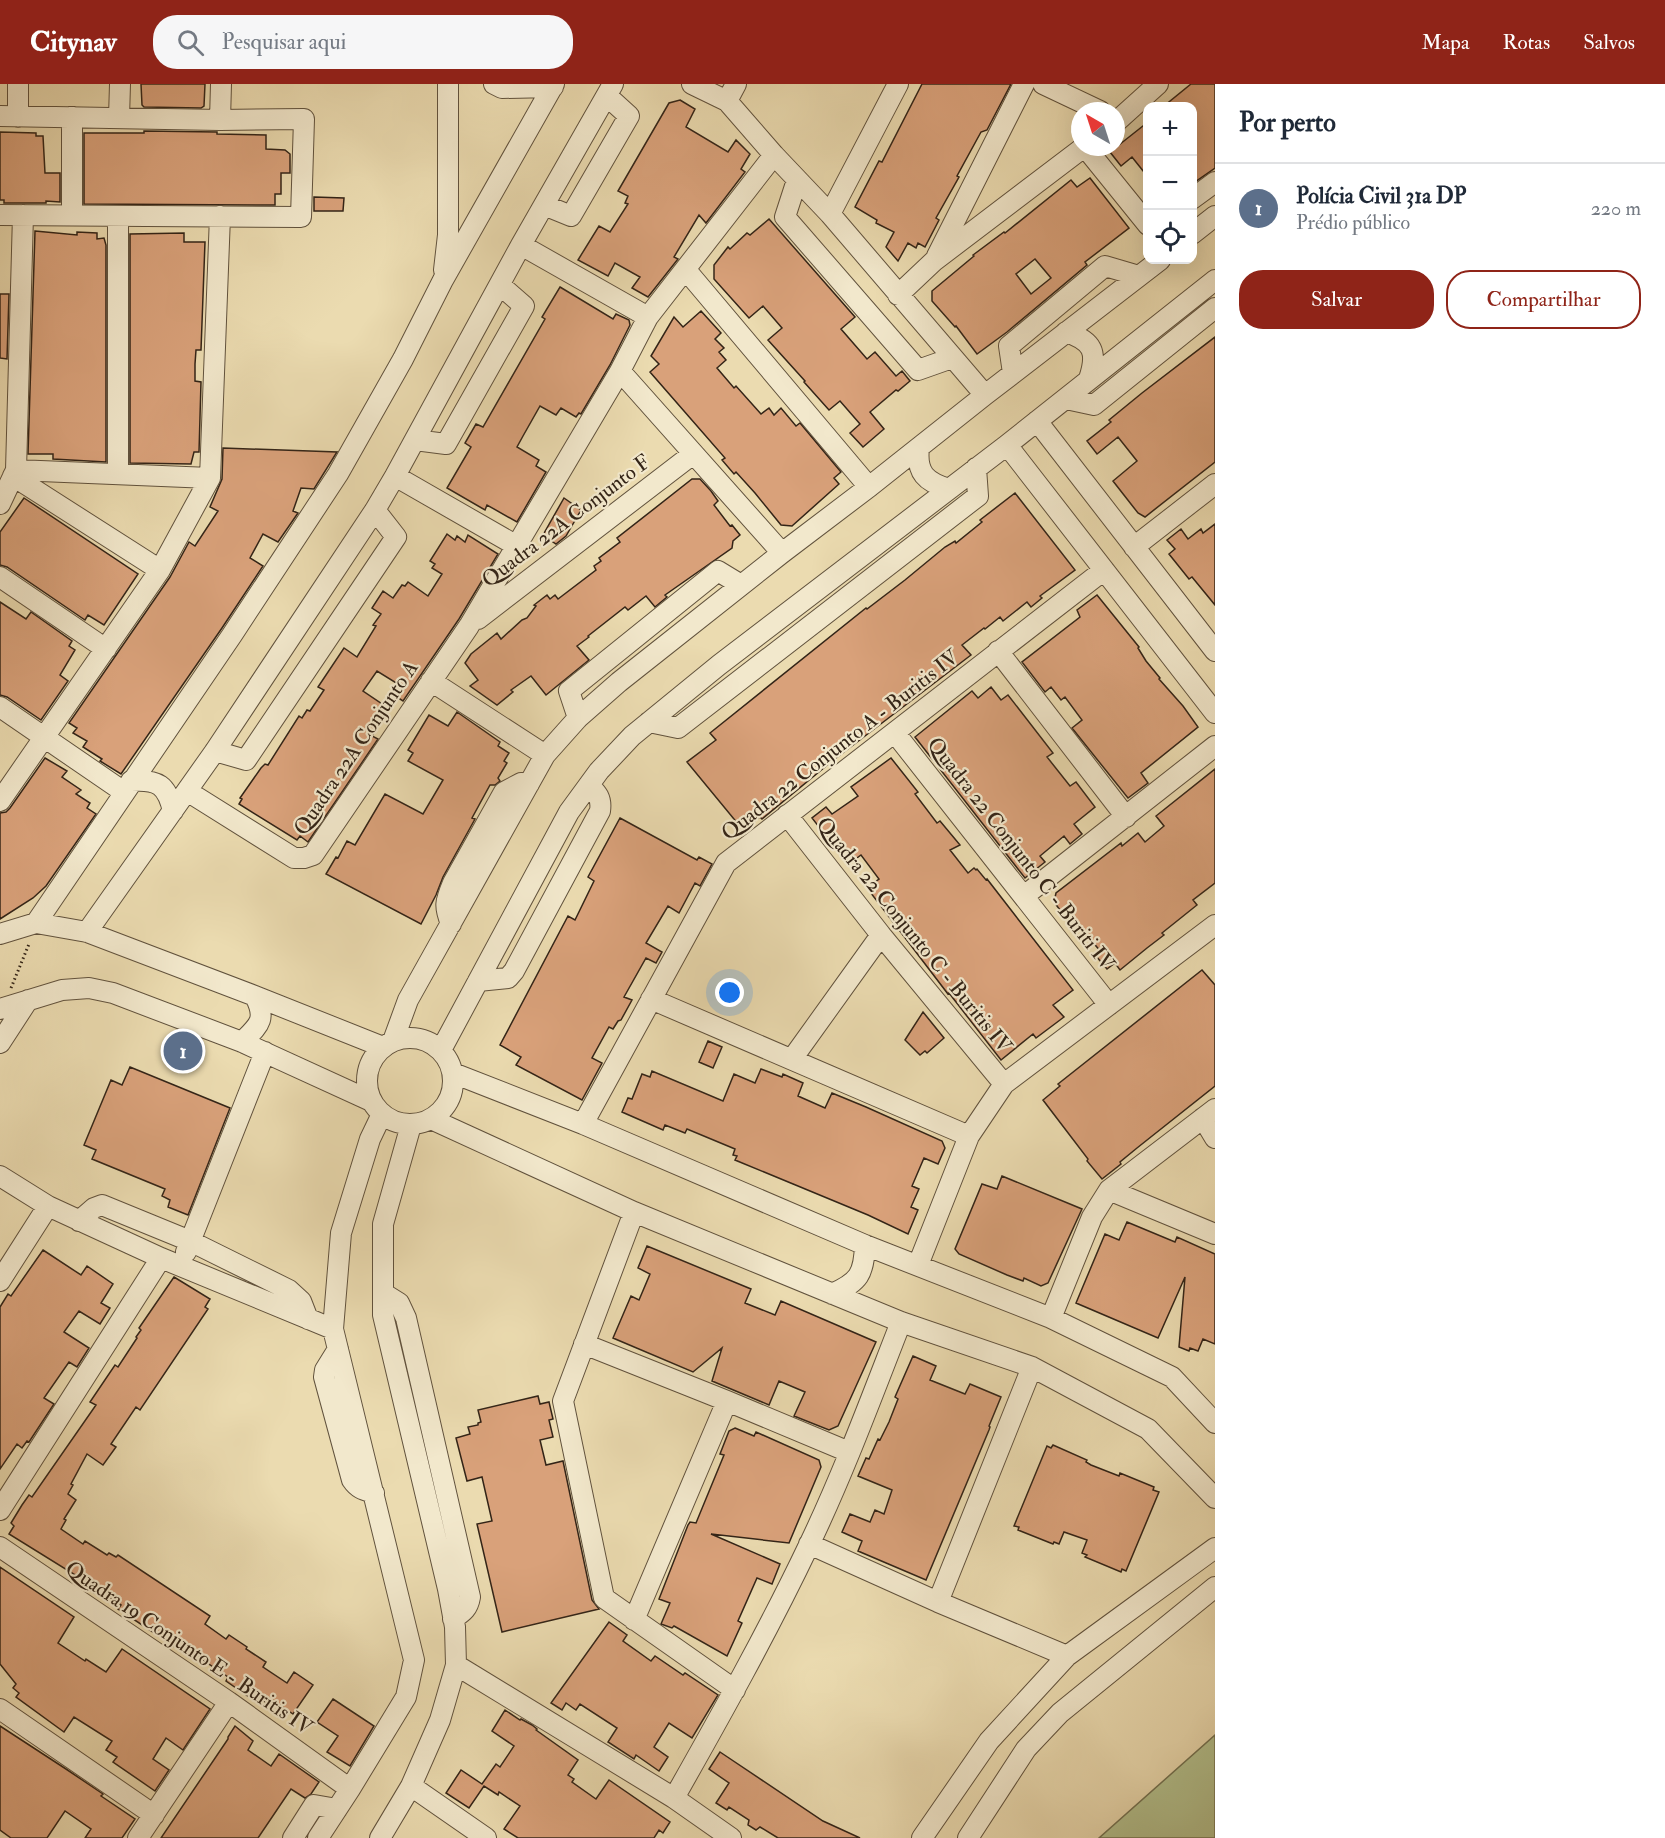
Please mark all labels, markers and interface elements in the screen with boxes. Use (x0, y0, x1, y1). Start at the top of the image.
search box (153, 15, 573, 69)
text: Citynav (30, 25, 117, 60)
icon: search (174, 26, 207, 59)
text: Pesquisar aqui (222, 28, 346, 56)
text: Mapa (1422, 29, 1470, 56)
text: Rotas (1503, 29, 1550, 56)
text: Salvos (1583, 29, 1635, 56)
north arrow (1071, 102, 1125, 156)
map controls (1143, 102, 1197, 264)
button: + (1143, 102, 1197, 156)
text: Por perto (1239, 107, 1336, 139)
button: − (1143, 156, 1197, 210)
text: Polícia Civil 31a DP (1296, 182, 1466, 210)
text: 1 (1255, 196, 1262, 221)
text: 220 m (1591, 196, 1641, 221)
button: locate (1143, 210, 1197, 264)
text: Prédio público (1296, 210, 1410, 235)
button: Salvar (1239, 270, 1434, 329)
button: Compartilhar (1446, 270, 1641, 329)
street label: Quadra 22A Conjunto F (476, 449, 656, 593)
street label: Quadra 22 Conjunto A - Buritis IV (716, 643, 965, 846)
street label: Quadra 22A Conjunto A (288, 656, 424, 840)
street label: Quadra 22 Conjunto C - Buriti IV (921, 732, 1121, 977)
street label: Quadra 22 Conjunto C - Buritis IV (810, 811, 1019, 1060)
your location (715, 978, 744, 1007)
pin: 1 (164, 1028, 202, 1074)
street label: Quadra 19 Conjunto E - Buritis IV (60, 1555, 319, 1742)

